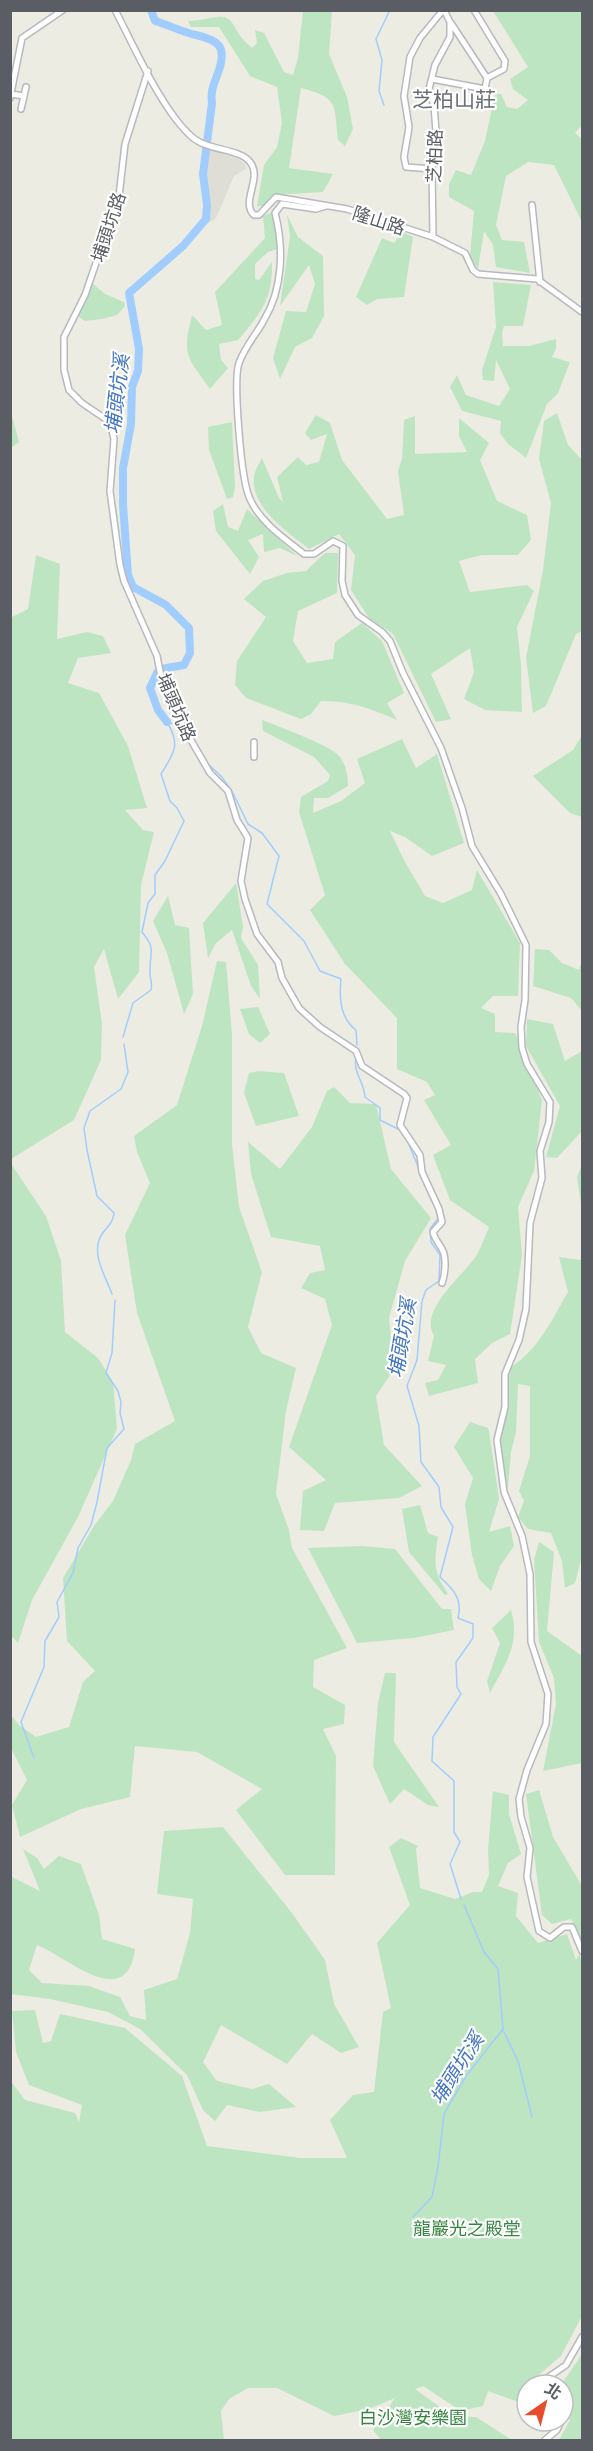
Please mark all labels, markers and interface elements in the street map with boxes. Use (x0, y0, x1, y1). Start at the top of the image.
district label: 芝柏山莊 (412, 86, 496, 111)
street label: 芝柏路 (422, 129, 446, 183)
street label: 埔頭坑路 (86, 189, 130, 265)
street label: 隆山路 (350, 201, 408, 239)
water label: 埔頭坑溪 (99, 350, 133, 435)
street label: 埔頭坑路 (153, 670, 201, 744)
water label: 埔頭坑溪 (382, 1294, 420, 1379)
water label: 埔頭坑溪 (424, 2025, 489, 2108)
park label: 龍巖光之殿堂 (413, 2217, 521, 2239)
north arrow (515, 2373, 575, 2433)
text: 北 (542, 2378, 566, 2403)
park label: 白沙灣安樂園 (359, 2406, 467, 2428)

